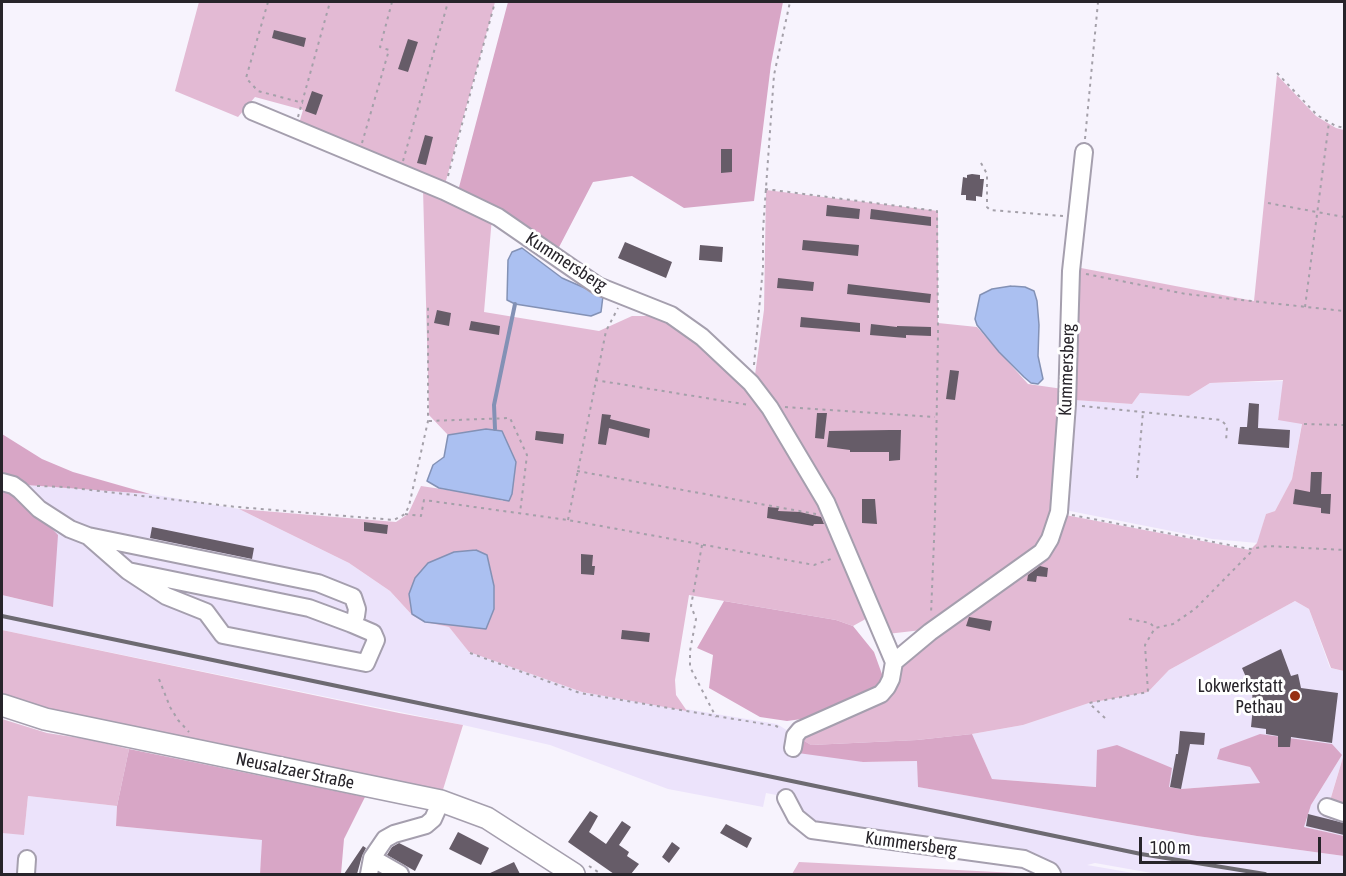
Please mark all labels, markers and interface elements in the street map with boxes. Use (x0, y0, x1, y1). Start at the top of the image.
street label: Kummersberg (521, 228, 611, 296)
street label: Kummersberg (1055, 323, 1079, 417)
place label: Lokwerkstatt Pethau (1197, 675, 1283, 718)
marker: Lokwerkstatt Pethau (1288, 689, 1302, 703)
street label: Neusalzaer Straße (234, 748, 356, 794)
scale bar (1142, 825, 1324, 863)
street label: Kummersberg (864, 827, 958, 861)
text: 100 m (1150, 837, 1191, 858)

